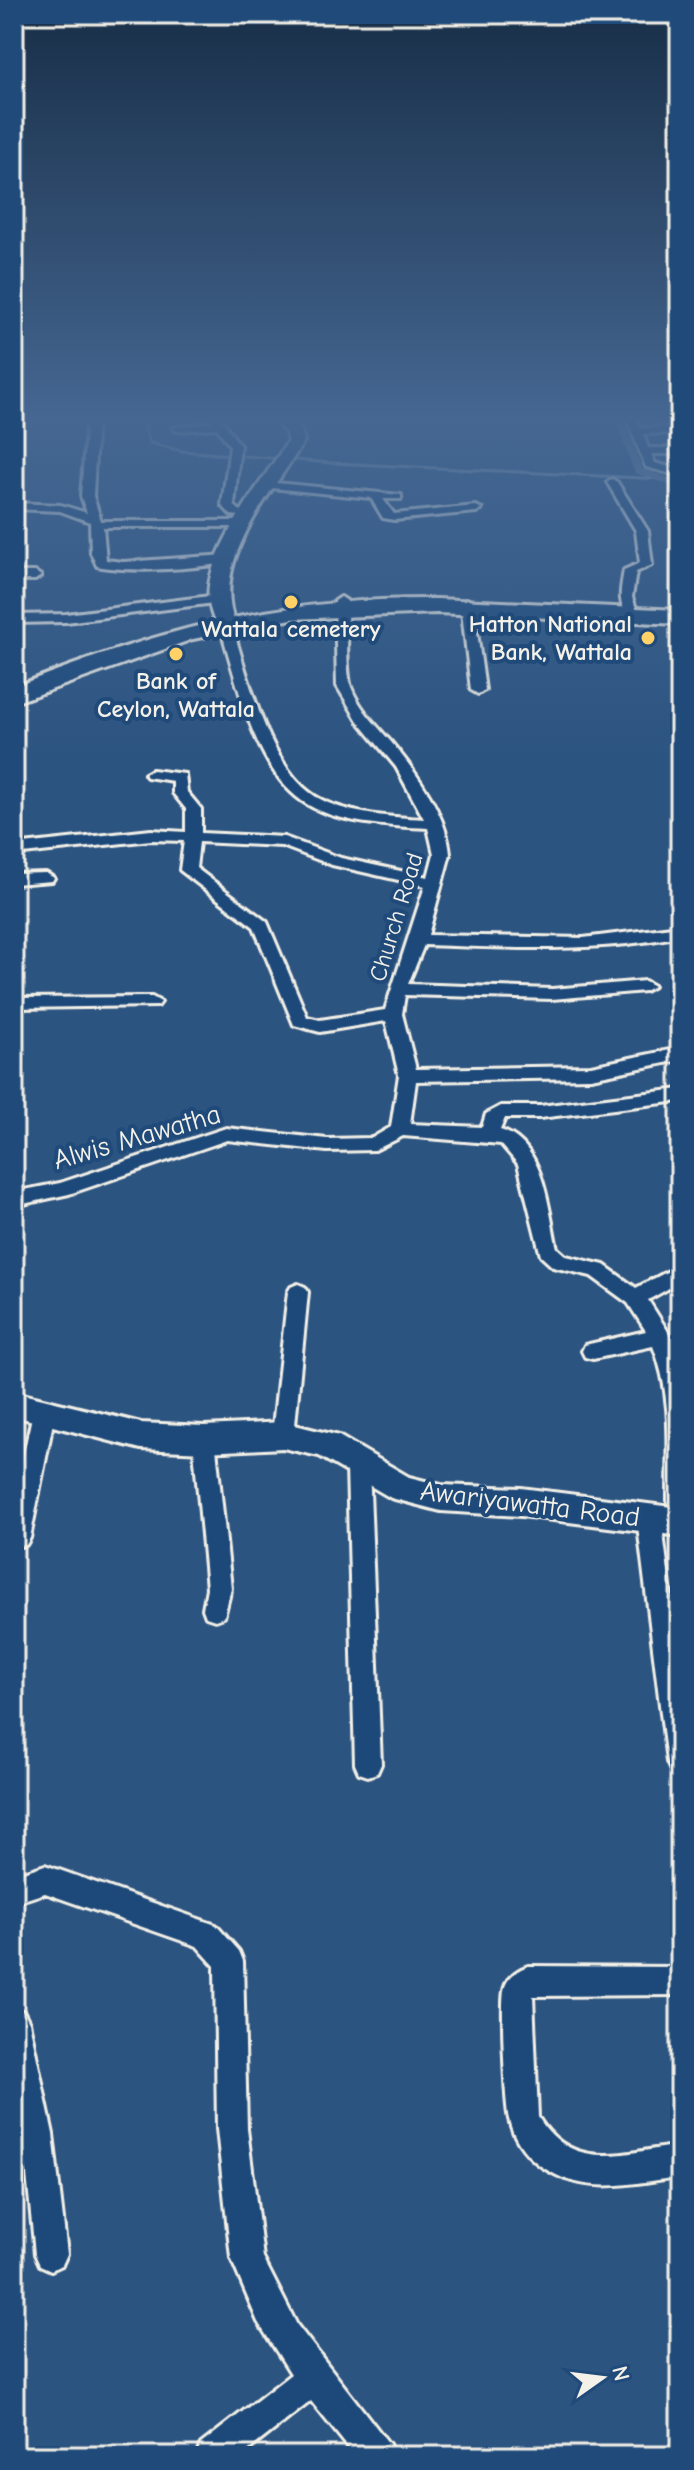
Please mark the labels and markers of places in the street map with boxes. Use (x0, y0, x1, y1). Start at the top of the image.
marker: Wattala cemetery (282, 593, 300, 611)
place label: Hatton National Bank, Wattala (469, 610, 632, 666)
place label: Wattala cemetery (202, 615, 380, 643)
marker: Hatton National Bank, Wattala (639, 629, 657, 647)
marker: Bank of Ceylon, Wattala (167, 645, 185, 663)
place label: Bank of Ceylon, Wattala (97, 667, 255, 723)

